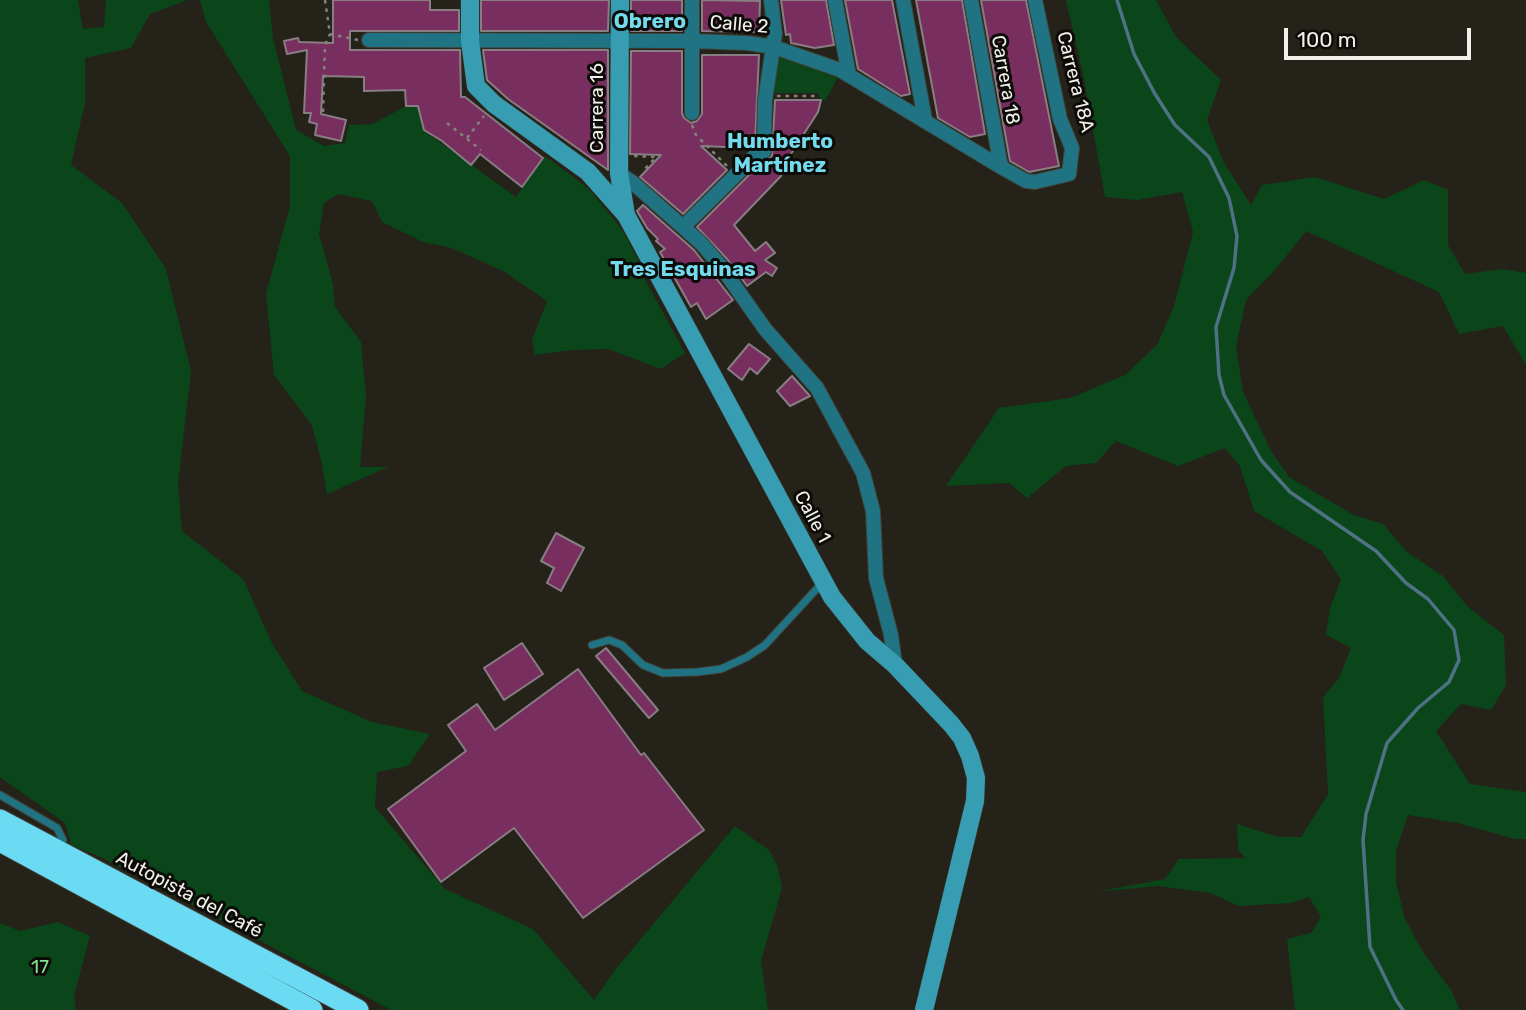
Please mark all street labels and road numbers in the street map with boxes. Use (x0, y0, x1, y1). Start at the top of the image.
street label: Calle 2 (709, 11, 769, 39)
street label: Carrera 18A (1051, 29, 1099, 135)
street label: Carrera 18 (986, 33, 1024, 127)
street label: Carrera 16 (587, 63, 609, 153)
street label: Calle 1 (789, 487, 835, 547)
street label: Autopista del Café (112, 847, 266, 943)

